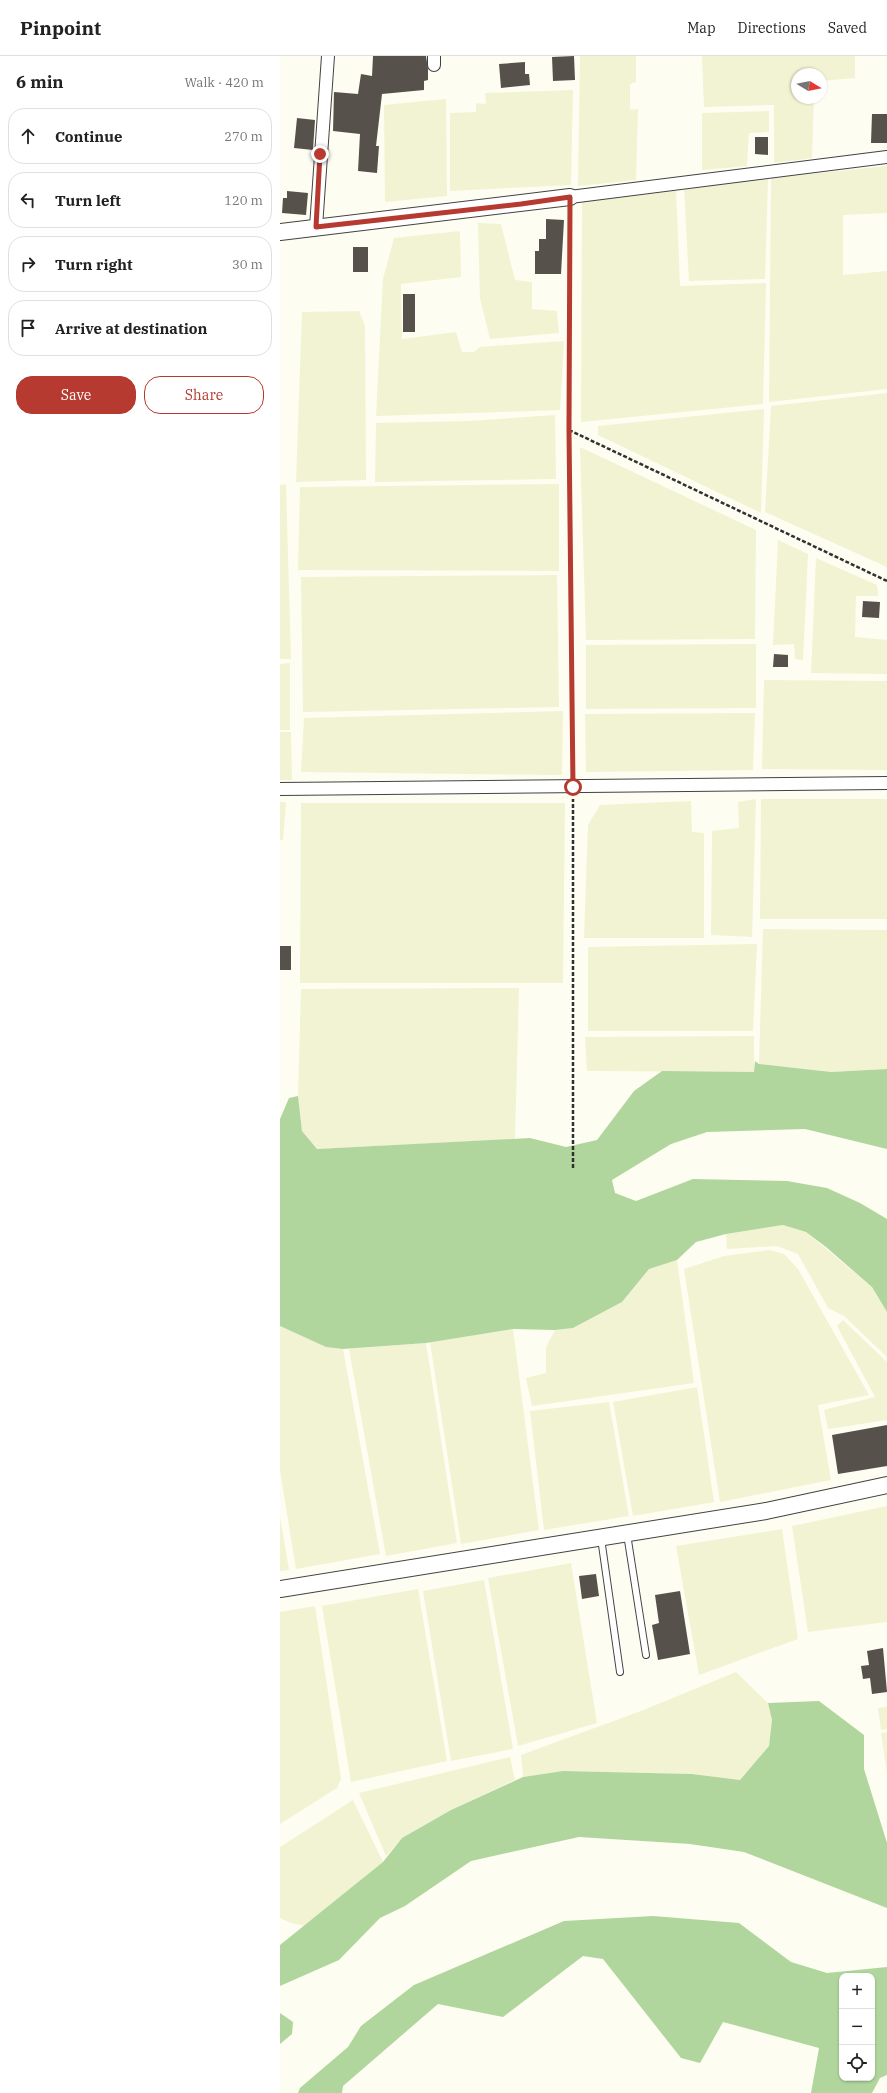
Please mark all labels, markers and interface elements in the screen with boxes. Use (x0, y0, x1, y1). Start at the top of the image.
text: Pinpoint (20, 16, 101, 40)
text: Map (687, 19, 716, 37)
text: Directions (738, 19, 806, 37)
text: Saved (828, 19, 867, 37)
north arrow (791, 68, 827, 104)
text: 6 min (16, 71, 64, 93)
text: Walk · 420 m (185, 74, 264, 91)
icon: ahead (17, 125, 39, 147)
text: Continue (55, 127, 122, 146)
text: 270 m (224, 128, 263, 145)
route end (311, 145, 329, 163)
icon: left (17, 189, 39, 211)
text: Turn left (55, 191, 121, 210)
text: 120 m (224, 192, 263, 209)
icon: right (17, 253, 39, 275)
text: Turn right (55, 255, 133, 274)
text: 30 m (232, 256, 263, 273)
icon: arrive (17, 317, 39, 339)
text: Arrive at destination (55, 319, 207, 338)
button: Save (16, 376, 136, 414)
button: Share (144, 376, 264, 414)
route start (564, 778, 582, 796)
map controls (839, 1973, 875, 2081)
button: + (839, 1973, 875, 2009)
button: − (839, 2009, 875, 2045)
button: locate (839, 2045, 875, 2081)

